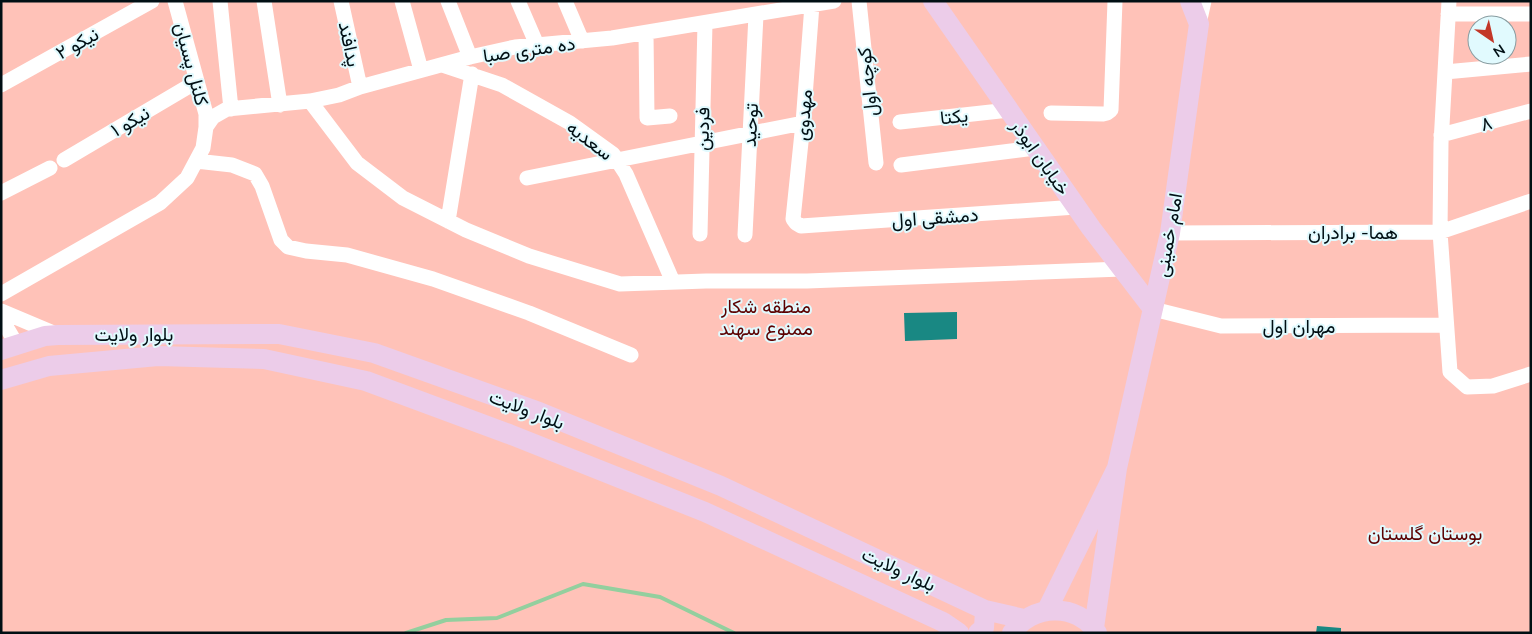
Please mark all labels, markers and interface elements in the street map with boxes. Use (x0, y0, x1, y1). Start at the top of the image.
north arrow (1467, 15, 1517, 65)
street label: پدافند (332, 19, 366, 69)
street label: کلنل پسیان (167, 20, 215, 109)
street label: نیکو ۲ (51, 22, 103, 64)
street label: ده متری صبا (481, 31, 577, 67)
text: N (1490, 40, 1509, 61)
street label: کوچه اول (851, 46, 885, 118)
street label: مهدوی (789, 88, 817, 142)
street label: نیکو ۱ (106, 100, 154, 142)
street label: توحید (737, 102, 763, 148)
street label: یکتا (939, 103, 969, 129)
street label: فردین (690, 107, 714, 151)
street label: ۸ (1477, 110, 1495, 136)
street label: خیابان ابوذر (1006, 114, 1076, 200)
street label: سعدیه (562, 115, 618, 165)
street label: امام خمینی (1149, 191, 1188, 279)
street label: دمشقی اول (891, 202, 979, 232)
street label: هما- برادران (1308, 220, 1398, 244)
park label: منطقه شکار ممنوع سهند (719, 294, 813, 341)
street label: مهران اول (1263, 314, 1335, 338)
street label: بلوار ولایت (95, 322, 173, 346)
street label: بلوار ولایت (486, 384, 568, 434)
park label: بوستان گلستان (1368, 521, 1482, 545)
street label: بلوار ولایت (858, 541, 940, 597)

